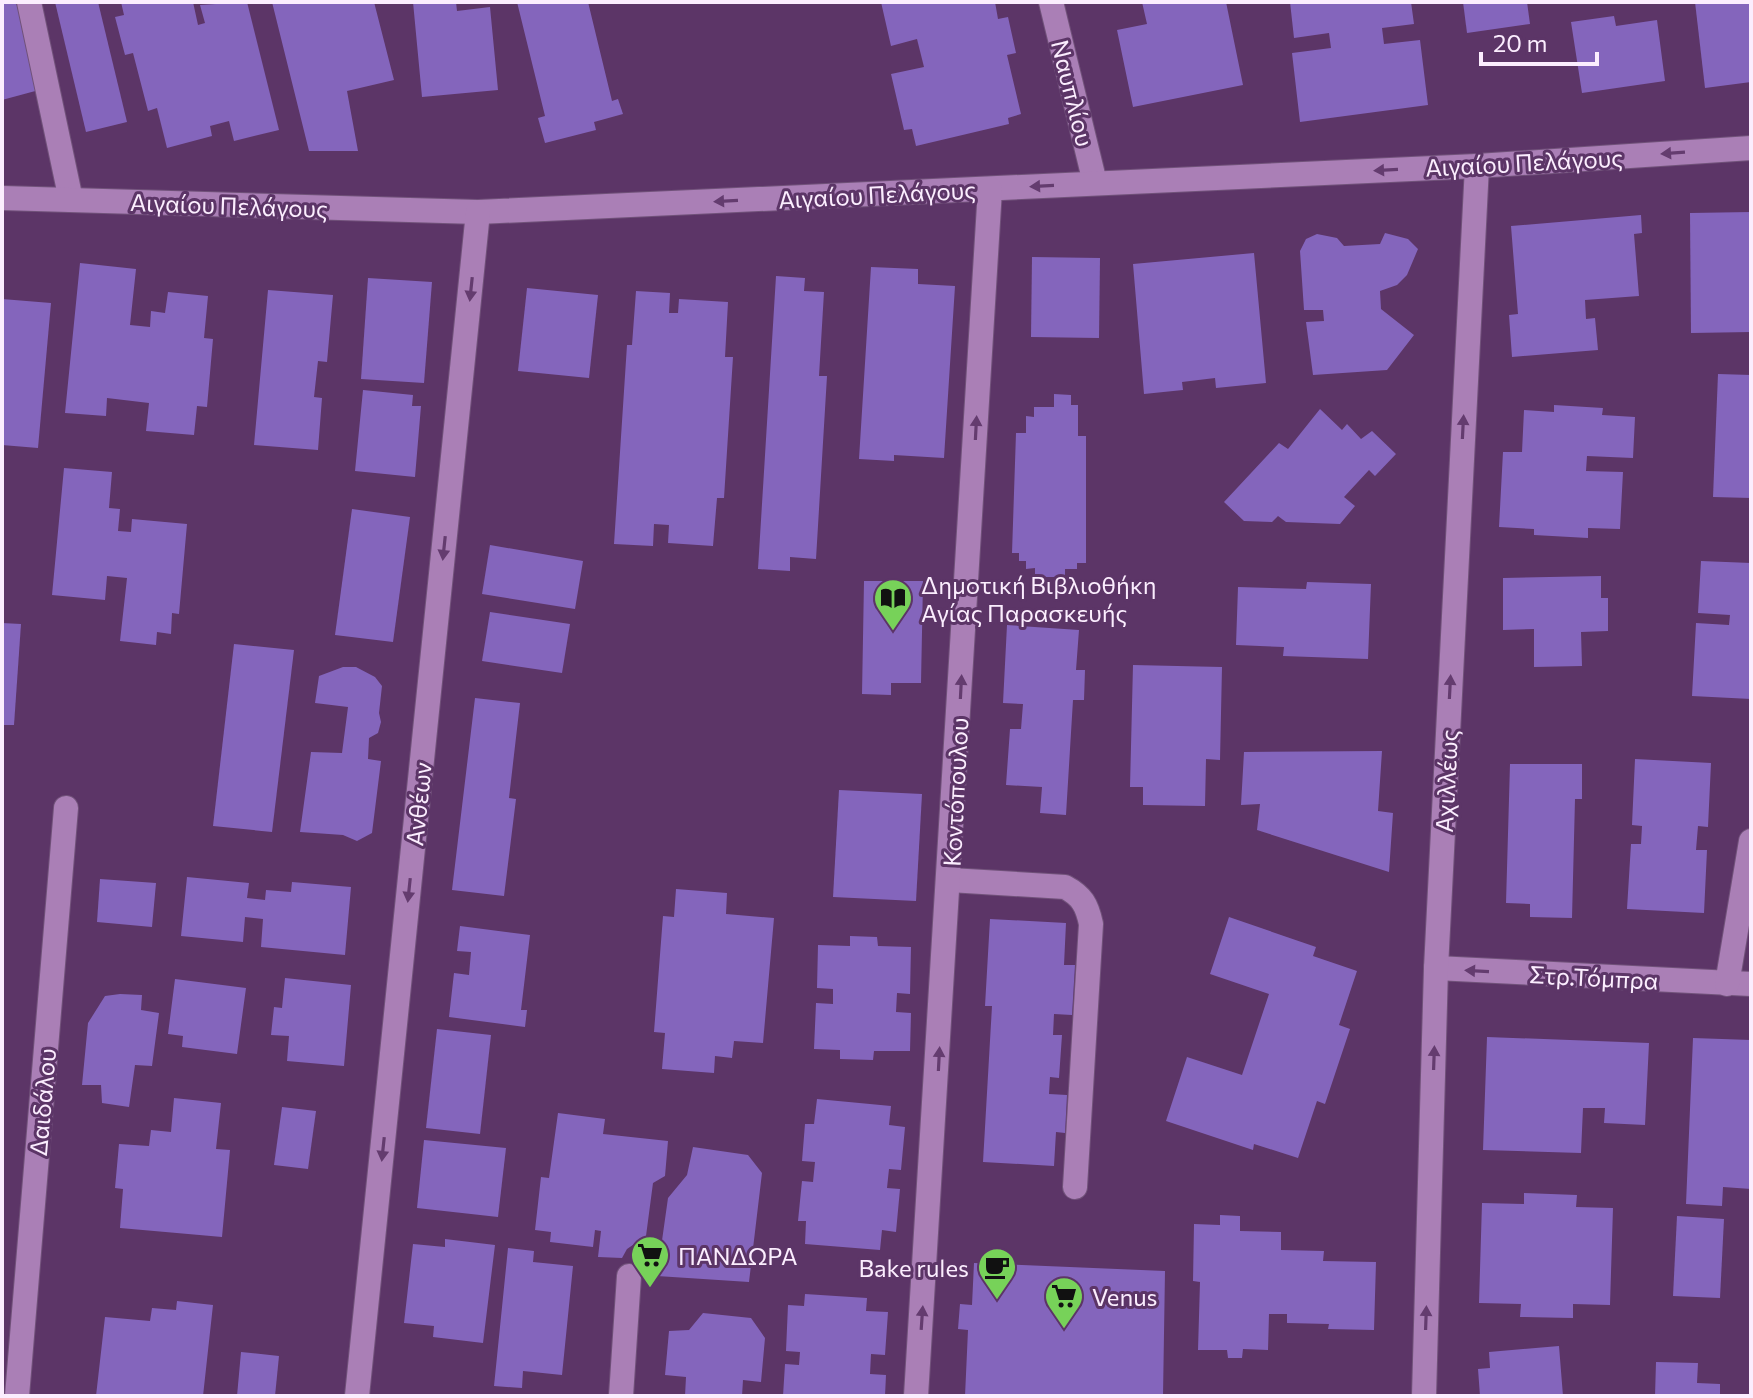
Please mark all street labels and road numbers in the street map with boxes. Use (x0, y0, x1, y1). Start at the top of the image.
street label: Ναυπλίου (1046, 37, 1100, 149)
street label: Αιγαίου Πελάγους (1424, 142, 1624, 182)
street label: Αιγαίου Πελάγους (777, 174, 977, 214)
street label: Αιγαίου Πελάγους (130, 187, 328, 223)
street label: Κοντόπουλου (937, 717, 973, 867)
street label: Αχιλλέως (1429, 729, 1463, 833)
street label: Ανθέων (399, 761, 437, 847)
street label: Στρ.Τόμπρα (1529, 959, 1659, 995)
street label: Δαιδάλου (23, 1047, 61, 1157)

